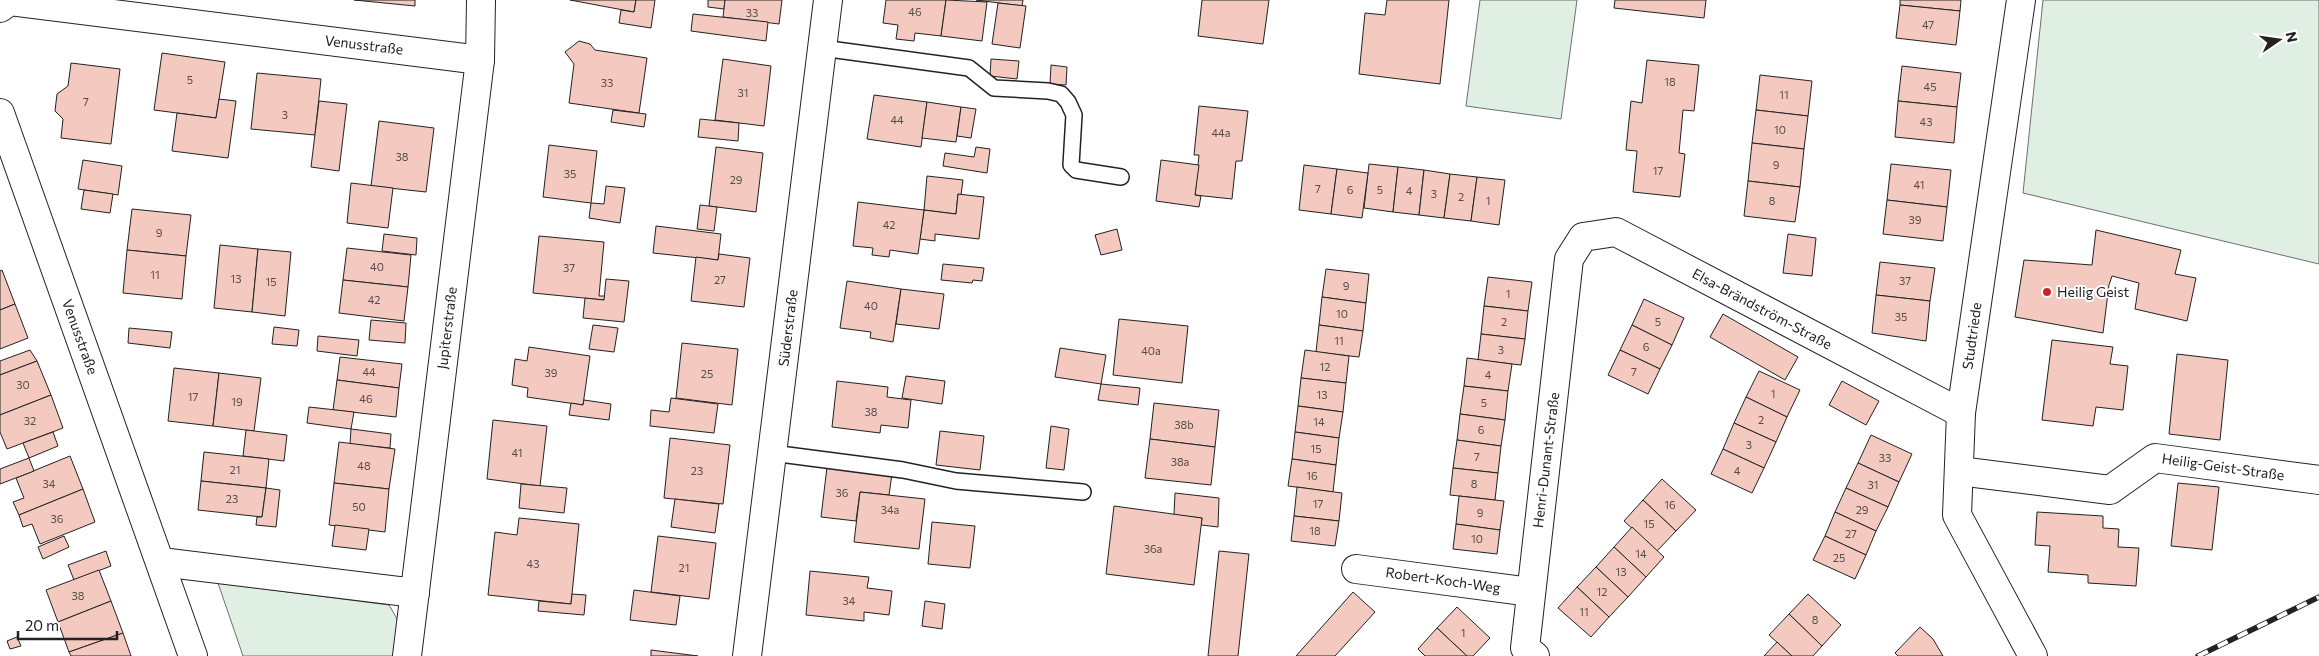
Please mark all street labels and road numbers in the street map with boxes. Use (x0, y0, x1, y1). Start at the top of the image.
street label: Venusstraße (324, 31, 404, 58)
street label: Elsa-Brändström-Straße (1690, 265, 1835, 353)
street label: Jupiterstraße (433, 286, 460, 370)
street label: Süderstraße (774, 288, 801, 367)
street label: Venusstraße (59, 297, 102, 377)
street label: Studtriede (1958, 301, 1985, 371)
street label: Henri-Dunant-Straße (1529, 391, 1562, 529)
street label: Heilig-Geist-Straße (2161, 449, 2285, 484)
street label: Robert-Koch-Weg (1385, 563, 1502, 596)

